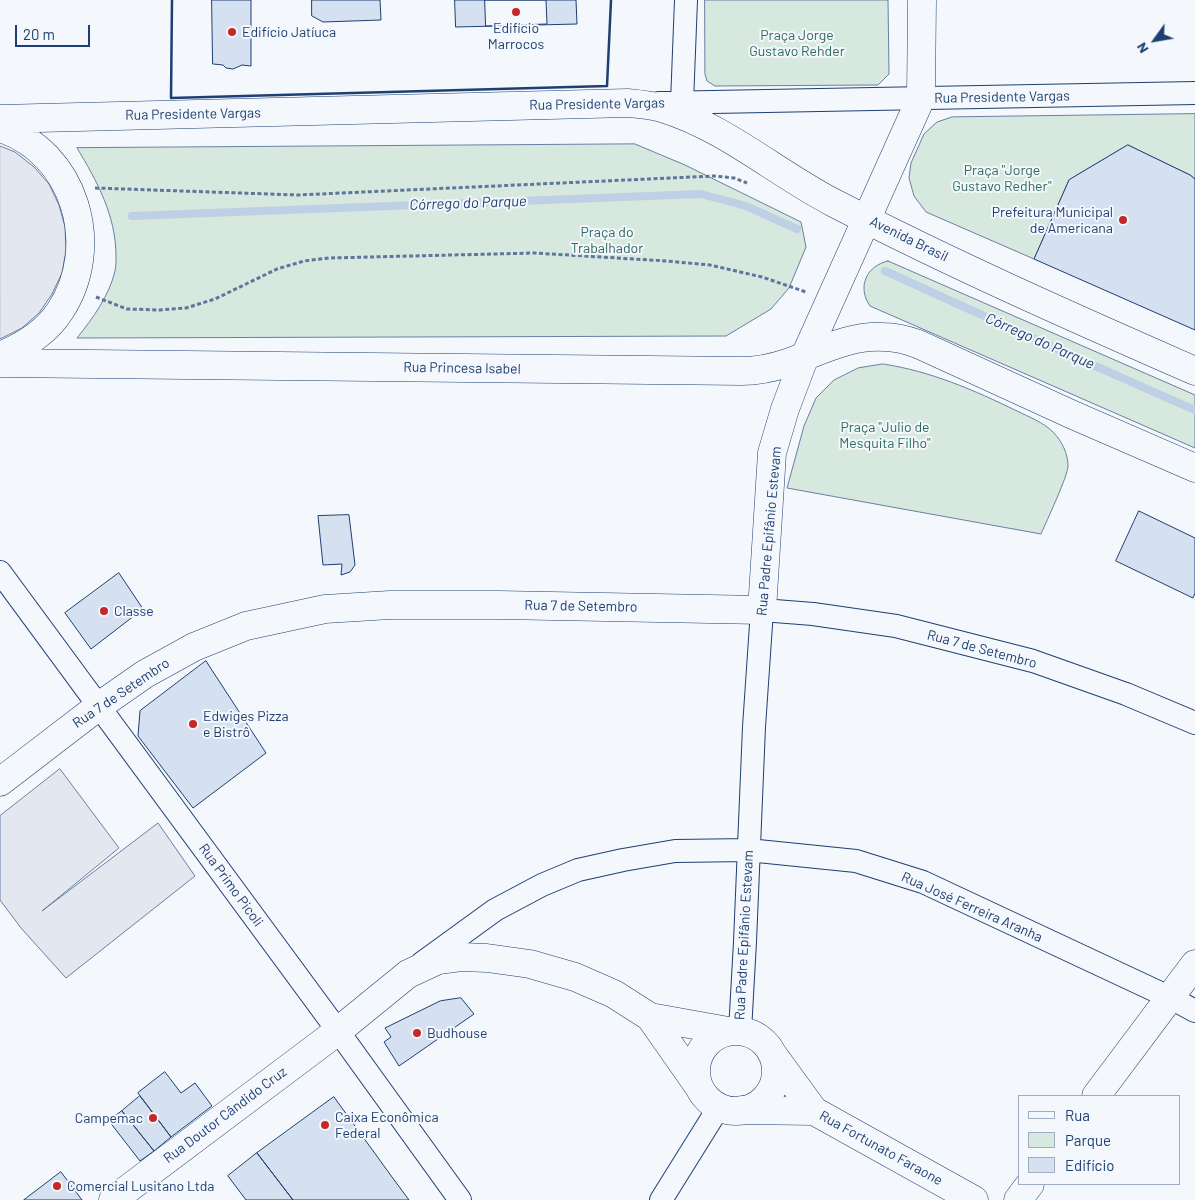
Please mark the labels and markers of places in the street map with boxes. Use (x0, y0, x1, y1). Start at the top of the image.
marker: Edifício Marrocos (510, 6, 522, 18)
place label: Edifício Marrocos (488, 20, 544, 52)
place label: Edifício Jatíuca (242, 24, 336, 40)
marker: Edifício Jatíuca (226, 26, 238, 38)
place label: Prefeitura Municipal de Americana (992, 204, 1113, 236)
marker: Prefeitura Municipal de Americana (1117, 214, 1129, 226)
place label: Classe (114, 603, 154, 619)
marker: Classe (98, 605, 110, 617)
place label: Edwiges Pizza e Bistrô (203, 708, 289, 740)
marker: Edwiges Pizza e Bistrô (187, 718, 199, 730)
place label: Budhouse (427, 1025, 488, 1041)
marker: Budhouse (411, 1027, 423, 1039)
place label: Caixa Econômica Federal (335, 1109, 439, 1142)
place label: Campemac (75, 1110, 143, 1126)
marker: Campemac (147, 1112, 159, 1124)
marker: Caixa Econômica Federal (319, 1119, 331, 1131)
place label: Comercial Lusitano Ltda (67, 1178, 214, 1194)
marker: Comercial Lusitano Ltda (51, 1180, 63, 1192)

